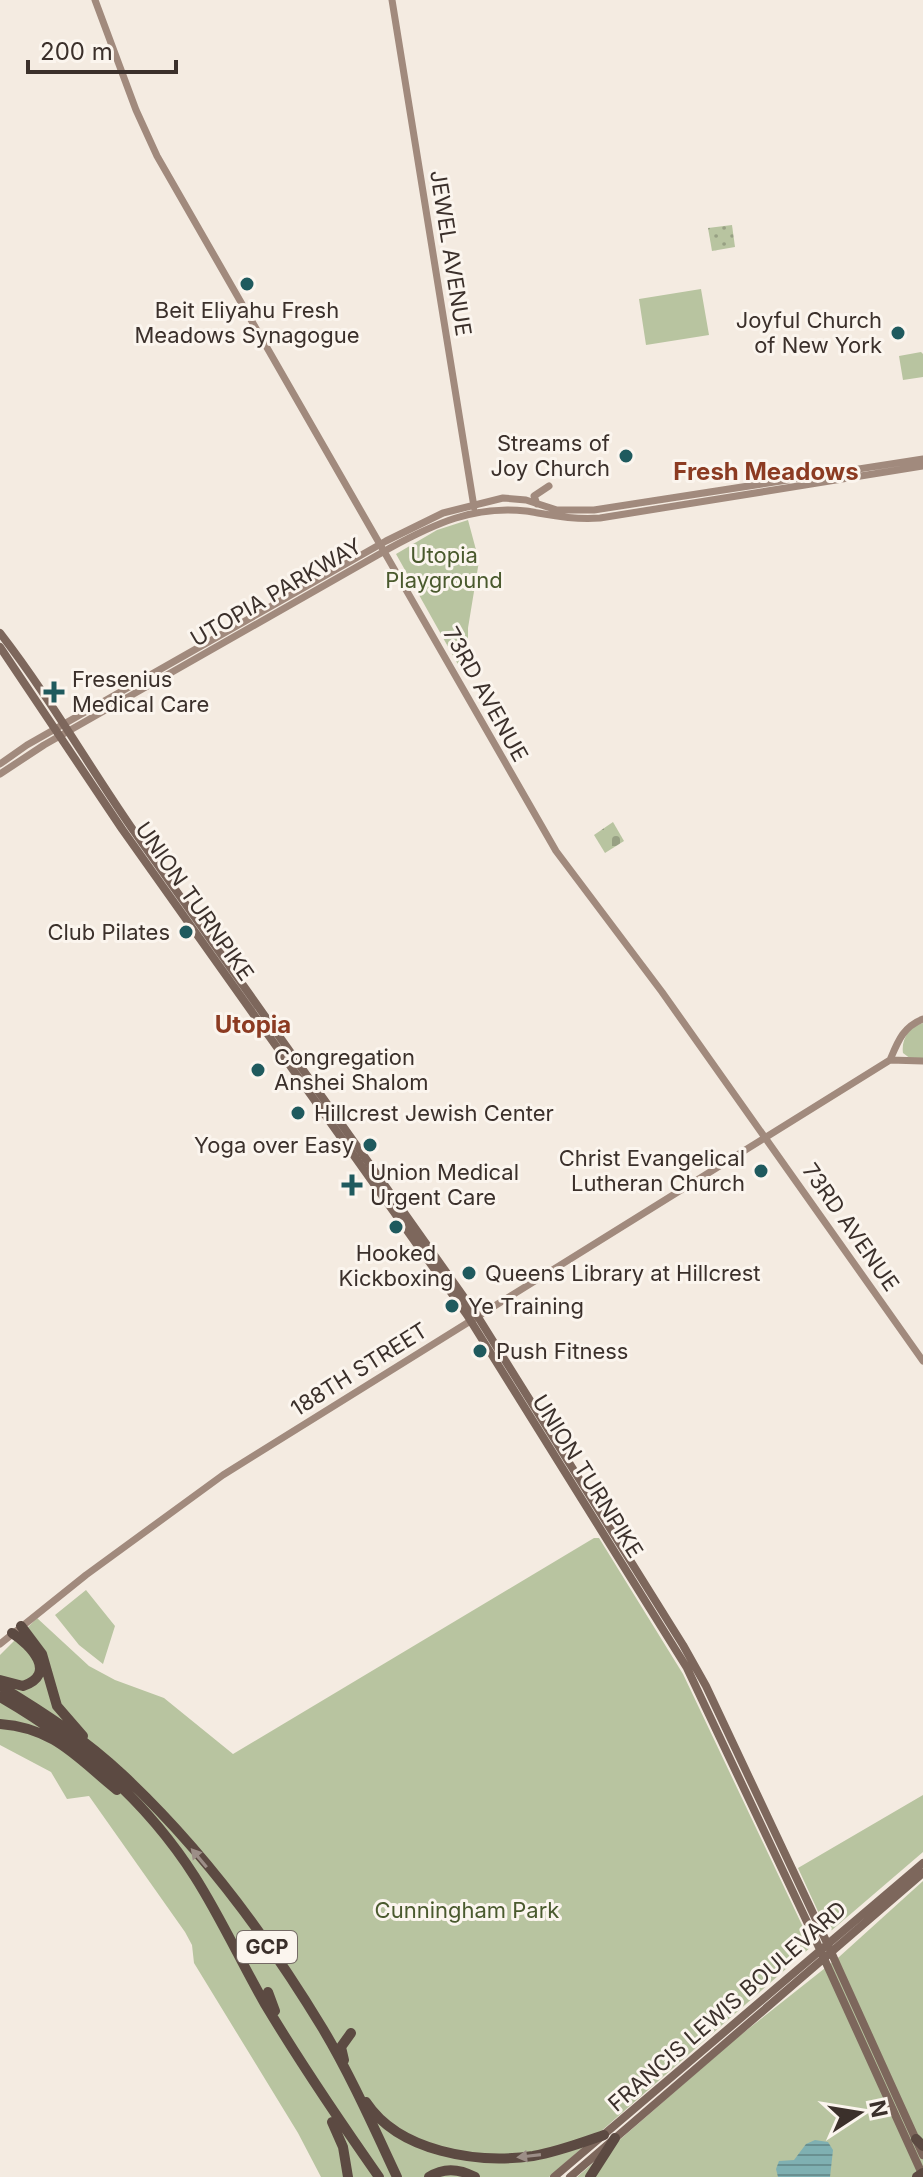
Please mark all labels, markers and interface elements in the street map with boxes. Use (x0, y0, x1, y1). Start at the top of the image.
scale bar (28, 24, 176, 74)
text: 200 m (40, 37, 113, 66)
street label: JEWEL AVENUE (425, 168, 477, 338)
marker: Beit Eliyahu Fresh Meadows Synagogue (238, 275, 256, 293)
place label: Beit Eliyahu Fresh Meadows Synagogue (134, 297, 360, 348)
place label: Joyful Church of New York (736, 307, 882, 358)
marker: Joyful Church of New York (889, 324, 907, 342)
place label: Streams of Joy Church (491, 430, 610, 481)
marker: Streams of Joy Church (617, 447, 635, 465)
district label: Fresh Meadows (673, 457, 859, 486)
street label: UTOPIA PARKWAY (186, 532, 366, 652)
park label: Utopia Playground (385, 542, 503, 593)
street label: 73RD AVENUE (438, 622, 534, 766)
place label: Fresenius Medical Care (72, 666, 209, 717)
marker: Fresenius Medical Care (43, 681, 65, 703)
street label: UNION TURNPIKE (131, 817, 259, 985)
place label: Club Pilates (47, 919, 170, 945)
marker: Club Pilates (177, 923, 195, 941)
district label: Utopia (215, 1010, 291, 1039)
place label: Congregation Anshei Shalom (274, 1044, 428, 1095)
marker: Congregation Anshei Shalom (249, 1061, 267, 1079)
place label: Hillcrest Jewish Center (314, 1100, 554, 1126)
marker: Hillcrest Jewish Center (289, 1104, 307, 1122)
place label: Yoga over Easy (194, 1132, 354, 1158)
marker: Yoga over Easy (361, 1136, 379, 1154)
place label: Christ Evangelical Lutheran Church (559, 1145, 745, 1196)
street label: 73RD AVENUE (797, 1158, 905, 1296)
place label: Union Medical Urgent Care (370, 1159, 519, 1210)
marker: Christ Evangelical Lutheran Church (752, 1162, 770, 1180)
marker: Union Medical Urgent Care (341, 1174, 363, 1196)
marker: Hooked Kickboxing (387, 1218, 405, 1236)
place label: Hooked Kickboxing (338, 1240, 454, 1291)
place label: Queens Library at Hillcrest (485, 1260, 761, 1286)
marker: Queens Library at Hillcrest (460, 1264, 478, 1282)
place label: Ye Training (468, 1293, 584, 1319)
marker: Ye Training (443, 1297, 461, 1315)
street label: 188TH STREET (286, 1317, 432, 1421)
place label: Push Fitness (496, 1338, 628, 1364)
marker: Push Fitness (471, 1342, 489, 1360)
street label: UNION TURNPIKE (527, 1390, 649, 1562)
one-way arrow (191, 1848, 208, 1868)
street label: FRANCIS LEWIS BOULEVARD (603, 1896, 851, 2116)
park label: Cunningham Park (375, 1897, 559, 1923)
road number: GCP (237, 1931, 297, 1963)
north arrow (819, 2073, 899, 2153)
text: N (864, 2098, 893, 2120)
one-way arrow (516, 2149, 541, 2162)

